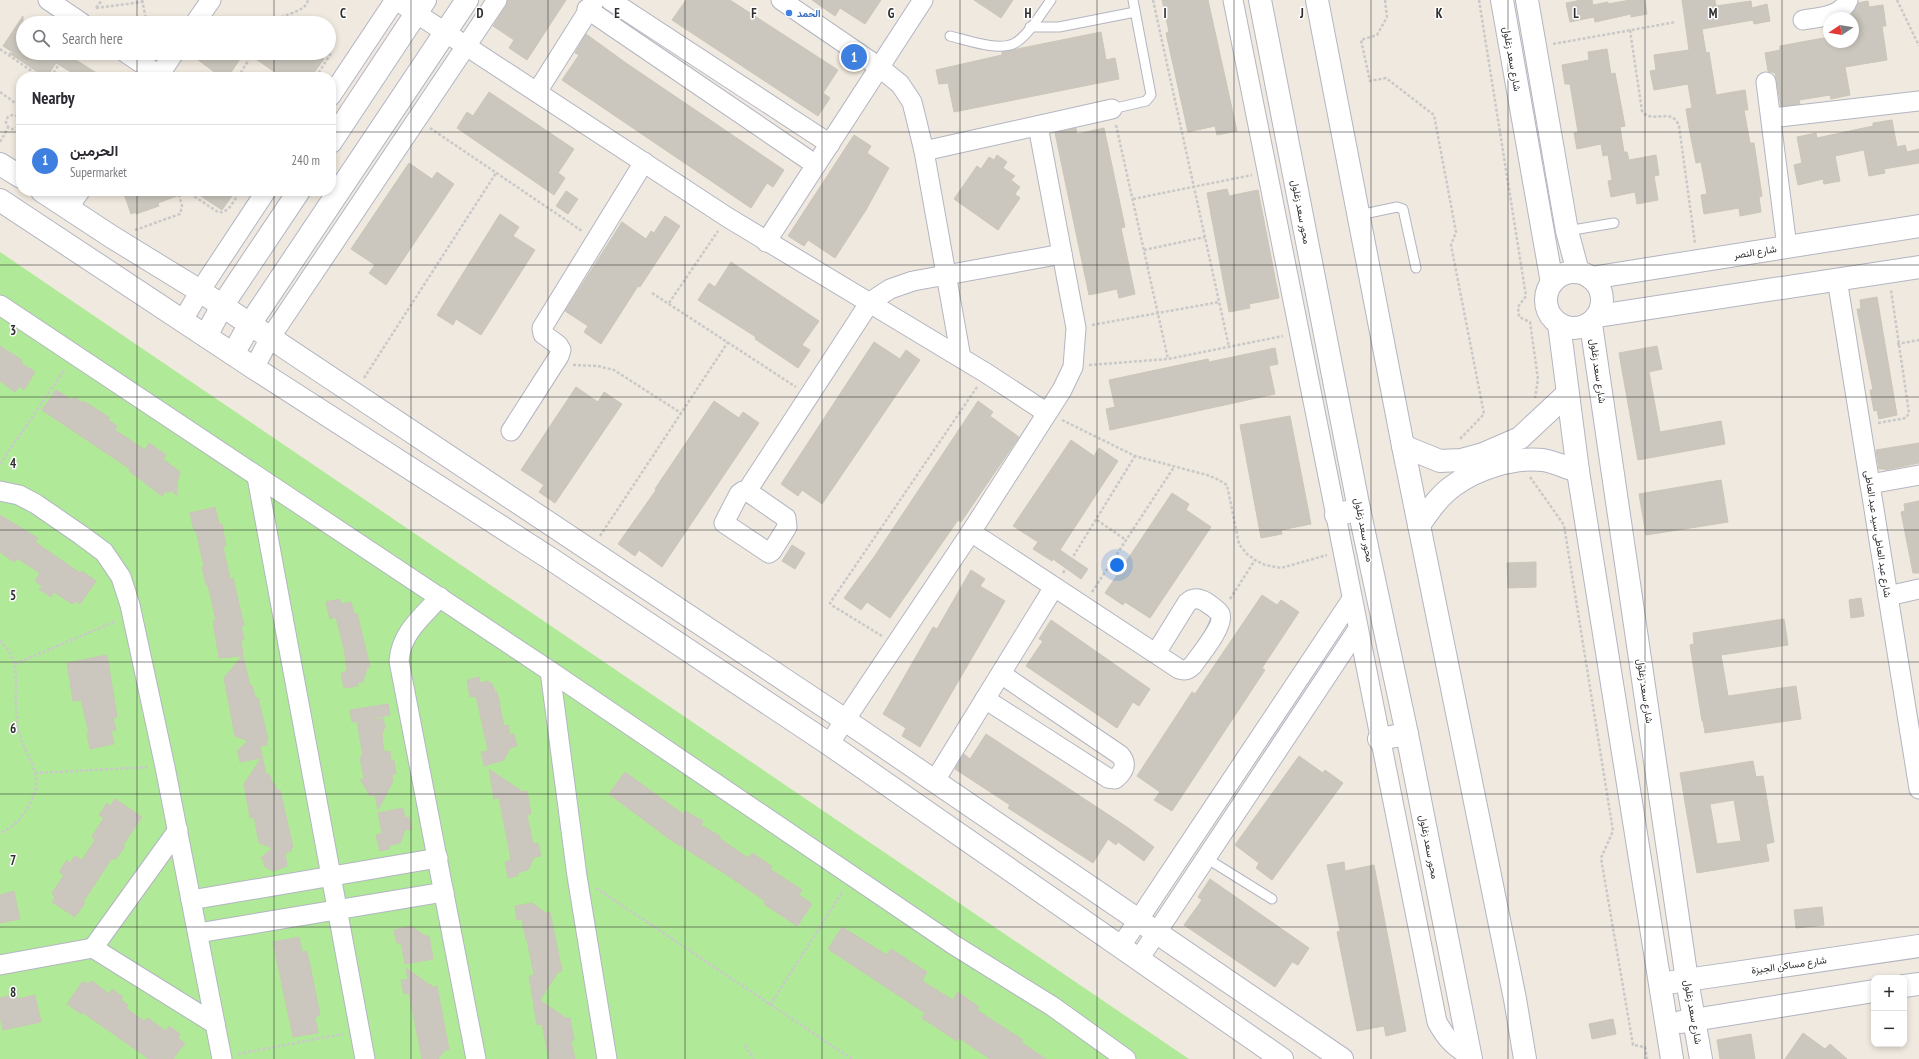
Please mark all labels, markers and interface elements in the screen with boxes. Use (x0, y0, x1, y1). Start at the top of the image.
text: C (340, 5, 346, 22)
text: D (477, 5, 484, 22)
text: E (614, 5, 620, 22)
text: F (751, 5, 757, 22)
text: G (888, 5, 895, 22)
text: H (1025, 5, 1032, 22)
text: I (1163, 5, 1167, 22)
text: J (1299, 5, 1304, 22)
text: K (1436, 5, 1443, 22)
text: L (1573, 5, 1579, 22)
text: M (1709, 5, 1718, 22)
place label: الحمد (797, 7, 821, 20)
marker: الحمد (784, 8, 794, 18)
north arrow (1823, 12, 1859, 48)
search box (16, 16, 336, 60)
street label: شارع سعد زغلول (1500, 26, 1524, 92)
icon: search (30, 27, 52, 49)
text: Search here (62, 29, 123, 48)
pin: 1 (841, 42, 867, 72)
text: Nearby (32, 87, 75, 109)
text: الحرمين (70, 141, 118, 160)
text: 1 (42, 152, 48, 169)
text: 240 m (291, 152, 320, 169)
text: Supermarket (70, 164, 127, 181)
street label: محور سعد زغلول (1288, 179, 1314, 245)
street label: شارع النصر (1732, 242, 1777, 262)
text: 3 (10, 322, 16, 339)
street label: شارع سعد زغلول (1587, 338, 1609, 404)
text: 4 (10, 455, 17, 472)
street label: شارع عبد العاطى سيد عبد العاطى (1862, 469, 1894, 599)
street label: محور سعد زغلول (1351, 497, 1377, 563)
your location (1107, 555, 1127, 575)
text: 5 (10, 587, 16, 604)
street label: شارع سعد زغلول (1634, 658, 1656, 724)
text: 6 (10, 720, 16, 737)
street label: محور سعد زغلول (1416, 814, 1442, 880)
text: 7 (10, 852, 16, 869)
street label: شارع مساكن الجيزة (1750, 953, 1828, 977)
map controls (1871, 975, 1907, 1047)
button: + (1871, 975, 1907, 1011)
street label: شارع سعد زغلول (1681, 979, 1705, 1045)
text: 8 (10, 984, 16, 1001)
button: − (1871, 1011, 1907, 1047)

